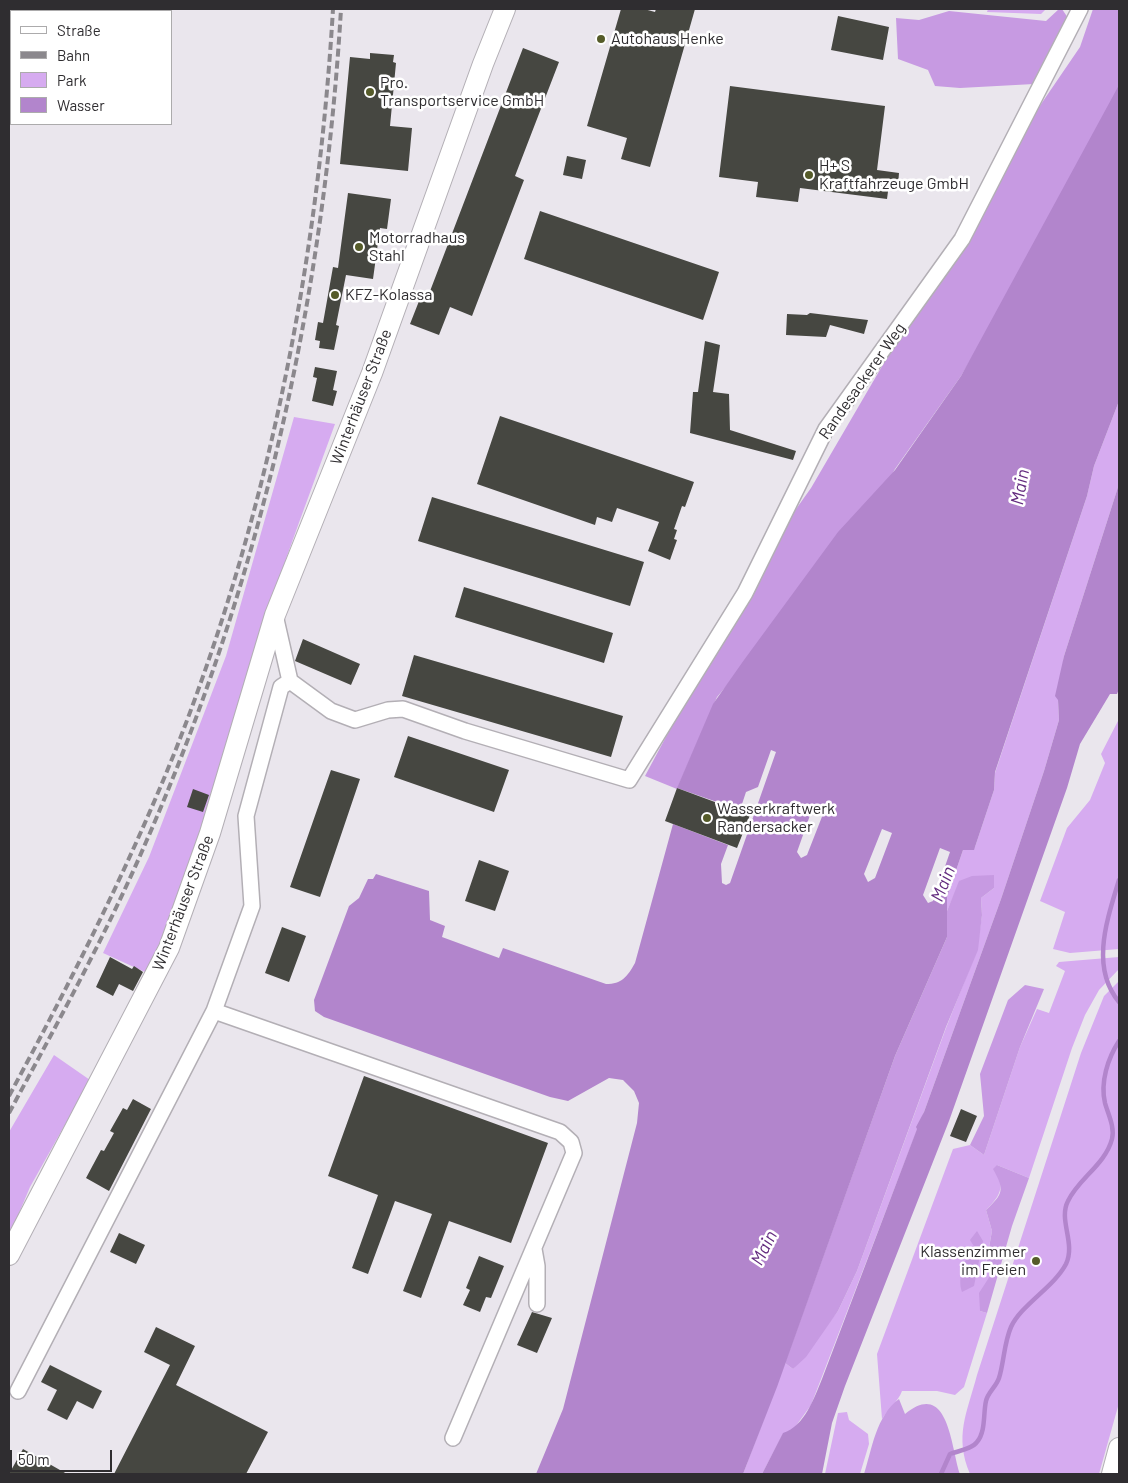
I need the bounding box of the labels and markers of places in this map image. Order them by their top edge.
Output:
place label: Autohaus Henke [611,29,724,49]
marker: Autohaus Henke [595,33,607,45]
place label: Pro. Transportservice GmbH [380,73,544,111]
marker: Pro. Transportservice GmbH [364,86,376,98]
place label: H+ S Kraftfahrzeuge GmbH [819,156,969,194]
marker: H+ S Kraftfahrzeuge GmbH [803,169,815,181]
place label: Motorradhaus Stahl [369,228,465,266]
marker: Motorradhaus Stahl [353,241,365,253]
place label: KFZ-Kolassa [345,285,432,305]
marker: KFZ-Kolassa [329,289,341,301]
place label: Wasserkraftwerk Randersacker [717,799,835,837]
marker: Wasserkraftwerk Randersacker [701,812,713,824]
place label: Klassenzimmer im Freien [920,1242,1026,1280]
marker: Klassenzimmer im Freien [1030,1255,1042,1267]

